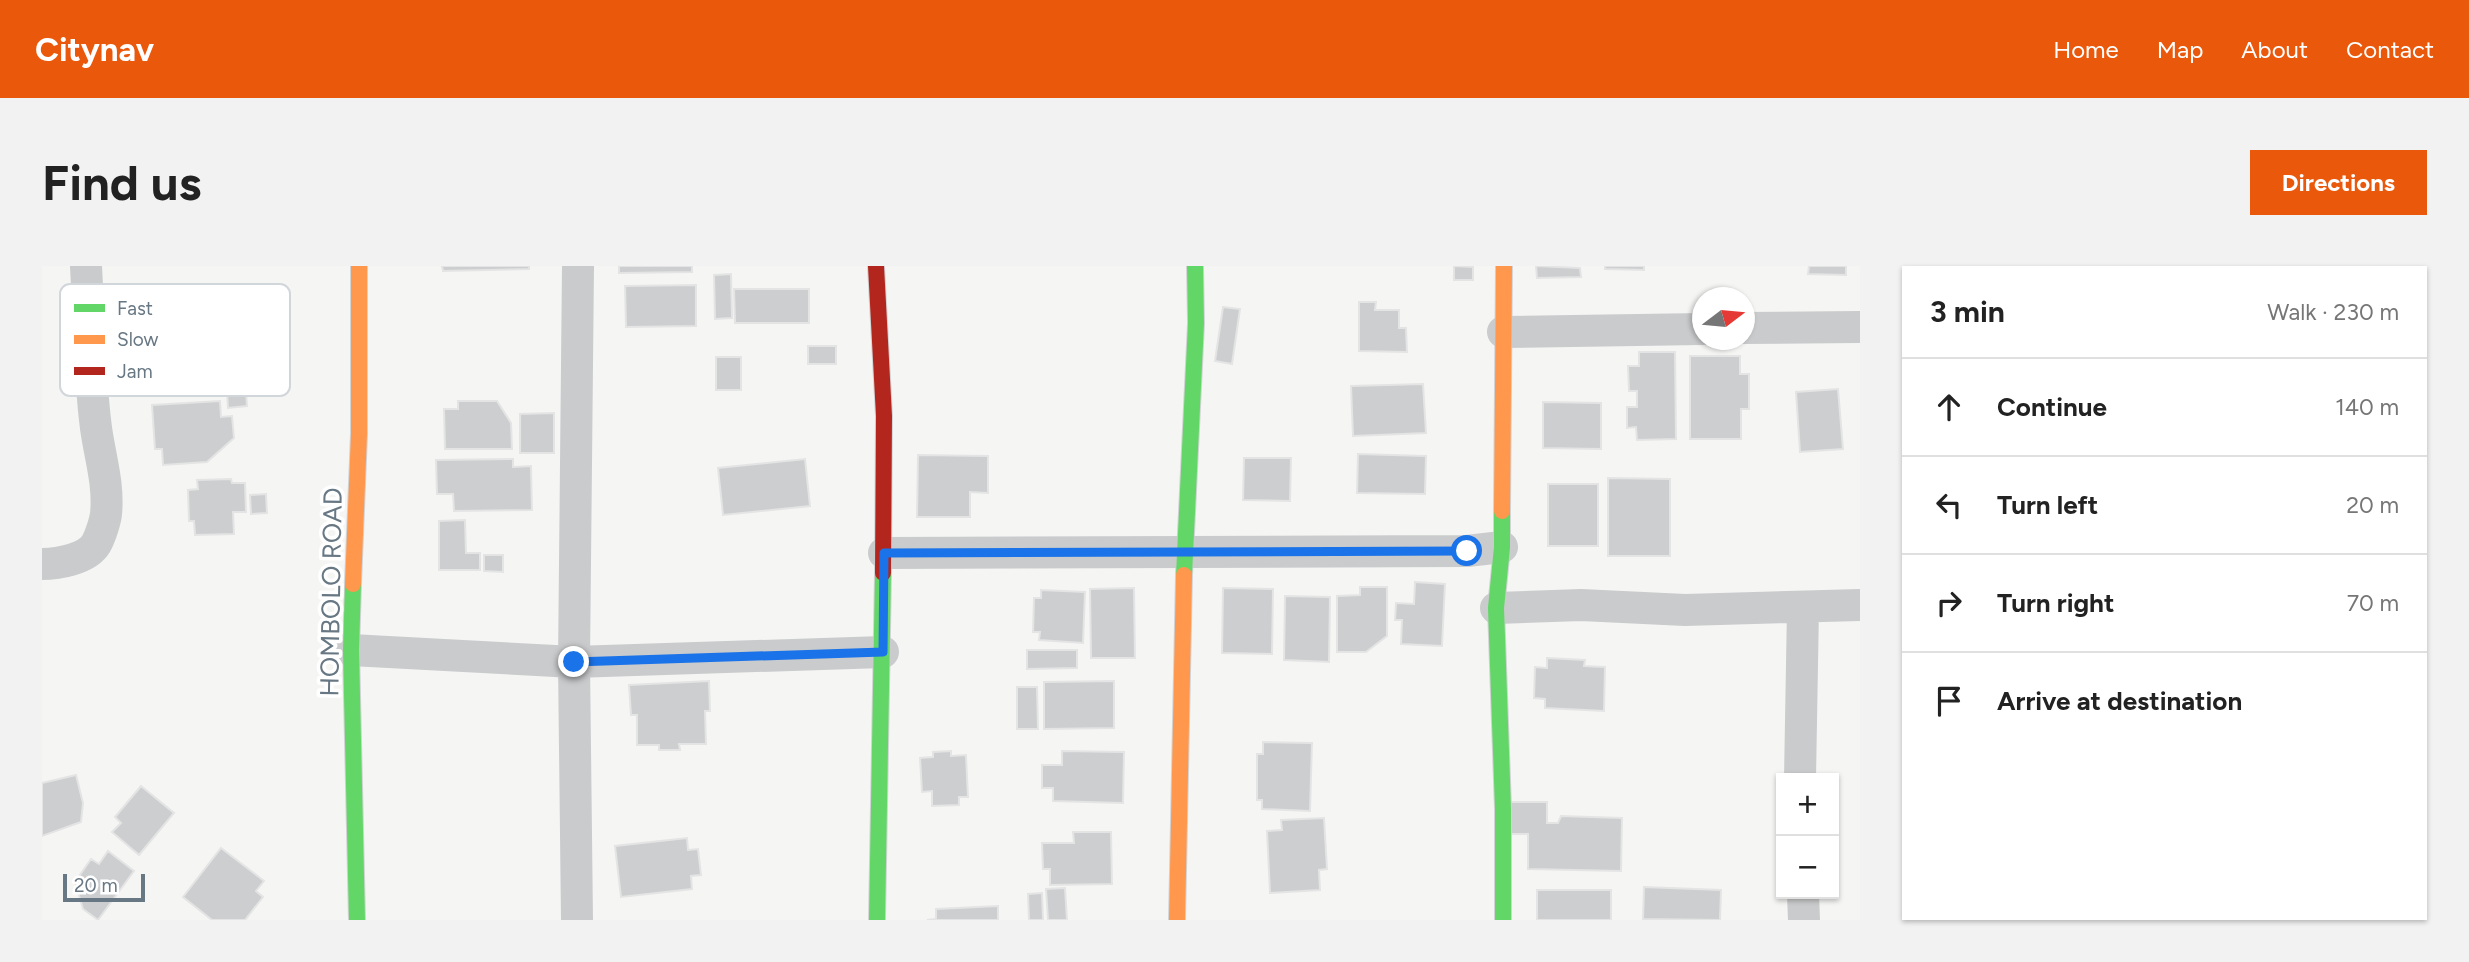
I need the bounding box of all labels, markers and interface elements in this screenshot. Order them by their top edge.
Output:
text: Citynav [35,30,154,69]
text: Home [2053,35,2119,64]
text: Map [2157,35,2203,64]
text: About [2241,35,2308,64]
text: Contact [2346,35,2434,64]
button: Directions [2250,150,2427,215]
text: Find us [42,153,201,212]
legend [60,284,290,396]
north arrow [1692,287,1755,350]
text: 3 min [1930,293,2005,330]
text: Fast [117,297,153,320]
text: Walk · 230 m [2267,298,2399,326]
text: Slow [117,328,159,351]
text: Jam [117,360,153,383]
icon: ahead [1930,388,1968,426]
text: Continue [1997,391,2107,423]
text: 140 m [2335,393,2399,421]
icon: left [1930,486,1968,524]
street label: HOMBOLO ROAD [313,487,349,697]
text: Turn left [1997,489,2098,521]
text: 20 m [2346,491,2399,519]
route start [1451,535,1482,566]
icon: right [1930,584,1968,622]
text: Turn right [1997,587,2114,619]
text: 70 m [2347,589,2399,617]
route end [558,646,589,677]
icon: arrive [1930,682,1968,720]
text: Arrive at destination [1997,685,2242,717]
map controls [1776,773,1839,899]
button: + [1776,773,1839,836]
button: − [1776,836,1839,899]
scale bar [63,871,145,903]
text: 20 m [74,874,118,897]

